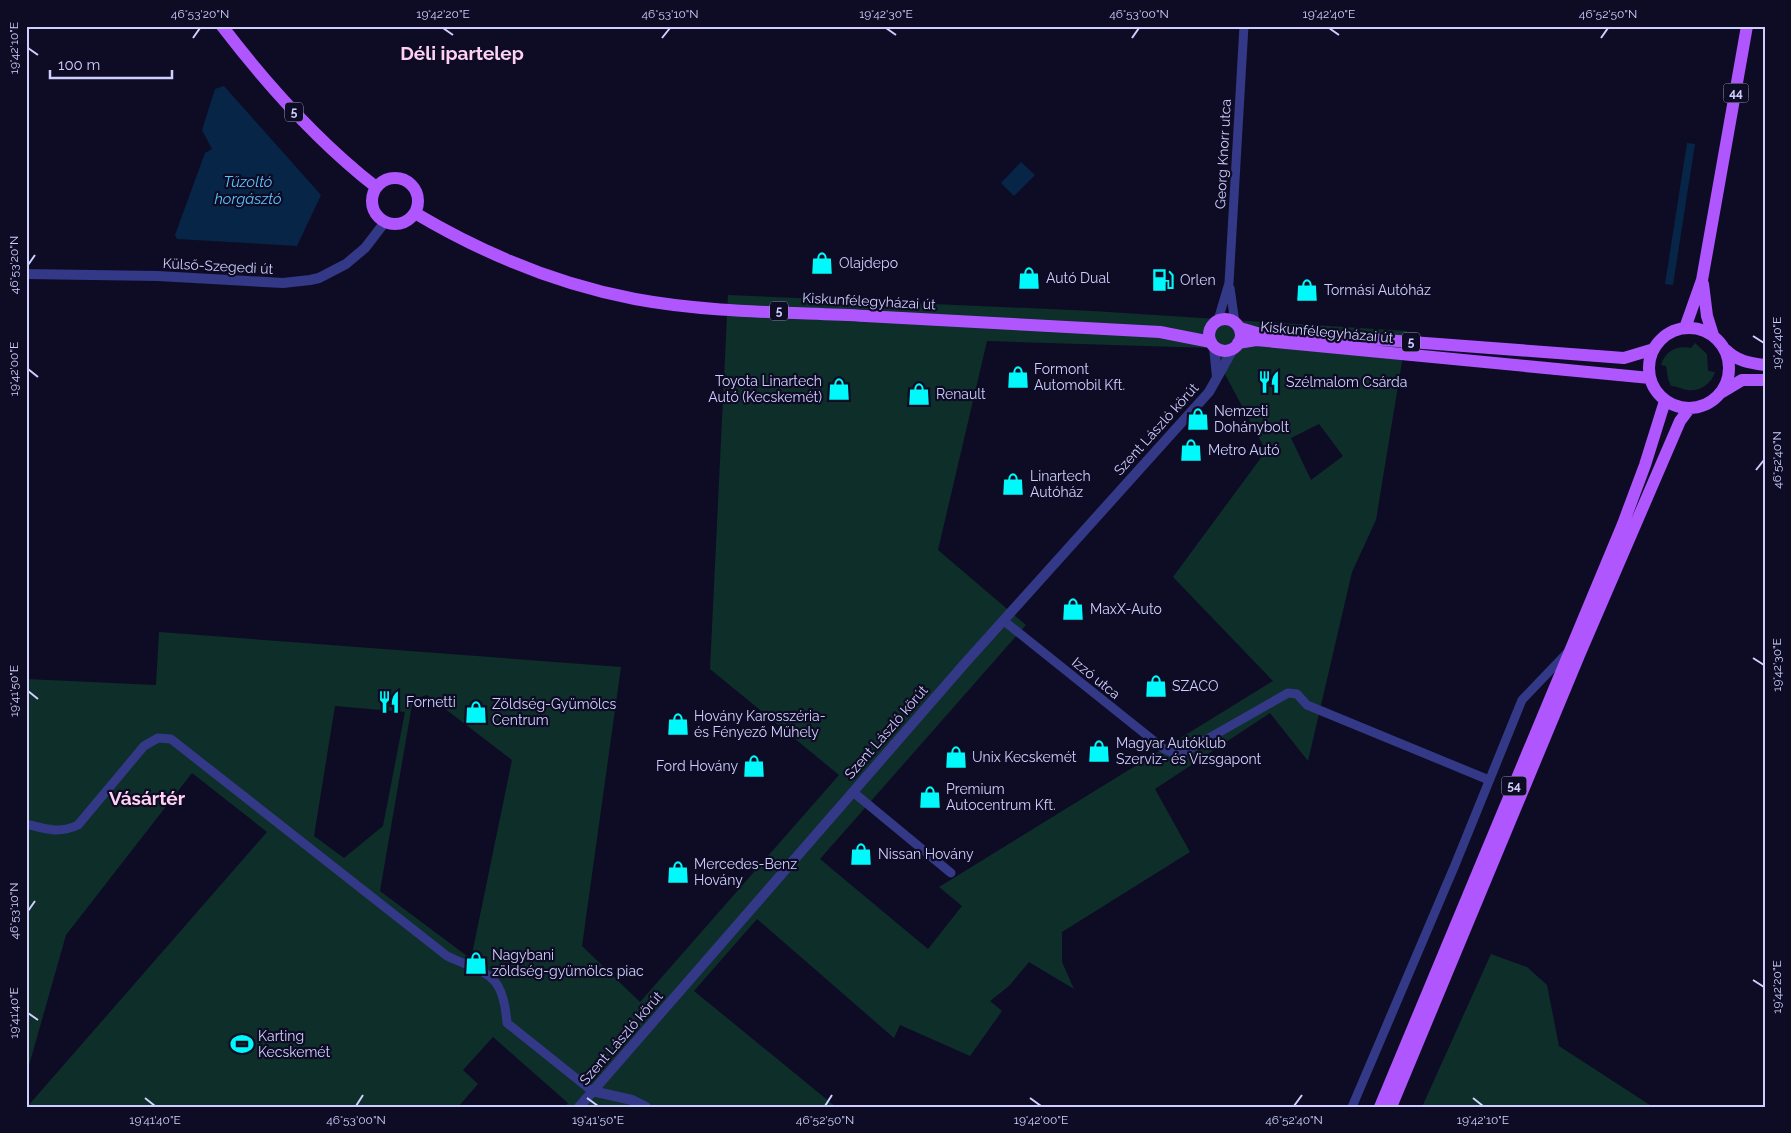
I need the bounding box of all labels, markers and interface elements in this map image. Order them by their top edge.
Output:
text: 46°53'20"N [171,7,229,21]
text: 19°42'20"E [416,7,470,21]
text: 46°53'10"N [641,7,699,21]
text: 19°42'30"E [859,7,913,21]
text: 46°53'00"N [1109,7,1169,21]
text: 19°42'40"E [1303,7,1355,21]
text: 46°52'50"N [1579,7,1637,21]
text: 19°42'10"E [7,22,21,74]
district label: Déli ipartelep [400,42,524,64]
scale bar [50,48,172,80]
text: 100 m [58,56,100,74]
road number: 44 [1724,84,1748,102]
street label: Georg Knorr utca [1212,99,1234,209]
road number: 5 [285,102,303,121]
water label: Tűzoltó horgásztó [214,173,282,208]
text: 46°53'20"N [7,236,21,294]
shop icon: Olajdepo [809,250,835,276]
street label: Külső-Szegedi út [162,255,274,277]
place label: Olajdepo [839,255,898,271]
shop icon: Autó Dual [1016,265,1042,291]
fuel station icon: Orlen [1150,267,1176,293]
place label: Autó Dual [1046,270,1110,286]
place label: Orlen [1180,272,1216,288]
shop icon: Tormási Autóház [1294,277,1320,303]
place label: Tormási Autóház [1324,282,1431,298]
street label: Kiskunfélegyházai út [802,290,936,312]
road number: 5 [770,302,788,321]
text: 19°42'40"E [1770,317,1784,369]
street label: Kiskunfélegyházai út [1260,318,1394,346]
road number: 5 [1402,332,1420,352]
text: 19°42'00"E [7,342,21,396]
place label: Formont Automobil Kft. [1034,361,1125,393]
shop icon: Formont Automobil Kft. [1005,364,1031,390]
restaurant icon: Szélmalom Csárda [1256,369,1282,395]
place label: Toyota Linartech Autó (Kecskemét) [708,373,822,405]
place label: Szélmalom Csárda [1286,374,1407,390]
shop icon: Toyota Linartech Autó (Kecskemét) [826,376,852,402]
street label: Szent László körút [1110,379,1202,478]
shop icon: Renault [906,381,932,407]
place label: Renault [936,386,986,402]
place label: Nemzeti Dohánybolt [1214,403,1290,435]
shop icon: Nemzeti Dohánybolt [1185,406,1211,432]
text: 46°52'40"N [1770,431,1784,489]
shop icon: Metro Autó [1178,437,1204,463]
place label: Metro Autó [1208,442,1280,458]
place label: Linartech Autóház [1030,468,1091,500]
shop icon: Linartech Autóház [1000,471,1026,497]
shop icon: MaxX-Auto [1060,596,1086,622]
place label: MaxX-Auto [1090,601,1162,617]
text: 19°42'30"E [1770,638,1784,692]
street label: Izzó utca [1069,654,1123,702]
text: 19°41'50"E [7,665,21,717]
shop icon: SZACO [1143,673,1169,699]
place label: SZACO [1172,678,1218,694]
street label: Szent László körút [841,682,931,782]
restaurant icon: Fornetti [376,689,402,715]
place label: Fornetti [406,694,456,710]
place label: Zöldség-Gyümölcs Centrum [492,696,616,728]
shop icon: Zöldség-Gyümölcs Centrum [463,699,489,725]
place label: Hovány Karosszéria- és Fényező Műhely [694,708,826,740]
shop icon: Hovány Karosszéria- és Fényező Műhely [665,711,691,737]
place label: Magyar Autóklub Szerviz- és Vizsgapont [1116,735,1262,767]
shop icon: Magyar Autóklub Szerviz- és Vizsgapont [1086,738,1112,764]
shop icon: Unix Kecskemét [943,744,969,770]
place label: Unix Kecskemét [972,749,1077,765]
shop icon: Ford Hovány [741,753,767,779]
place label: Ford Hovány [656,758,738,774]
road number: 54 [1502,776,1526,796]
place label: Premium Autocentrum Kft. [946,781,1056,813]
shop icon: Premium Autocentrum Kft. [917,784,943,810]
district label: Vásártér [109,787,186,809]
shop icon: Nissan Hovány [848,841,874,867]
place label: Nissan Hovány [878,846,974,862]
place label: Mercedes-Benz Hovány [694,856,797,888]
shop icon: Mercedes-Benz Hovány [665,859,691,885]
text: 46°53'10"N [7,882,21,940]
place label: Nagybani zöldség-gyümölcs piac [492,947,644,979]
shop icon: Nagybani zöldség-gyümölcs piac [463,950,489,976]
text: 19°42'20"E [1770,960,1784,1014]
text: 19°41'40"E [7,987,21,1039]
street label: Szent László körút [576,988,666,1088]
place label: Karting Kecskemét [258,1028,331,1060]
sports icon: Karting Kecskemét [229,1031,255,1057]
text: 19°41'40"E [129,1113,181,1127]
text: 46°53'00"N [326,1113,386,1127]
text: 19°41'50"E [572,1113,624,1127]
text: 46°52'50"N [796,1113,854,1127]
text: 19°42'00"E [1014,1113,1068,1127]
text: 46°52'40"N [1265,1113,1323,1127]
text: 19°42'10"E [1457,1113,1509,1127]

